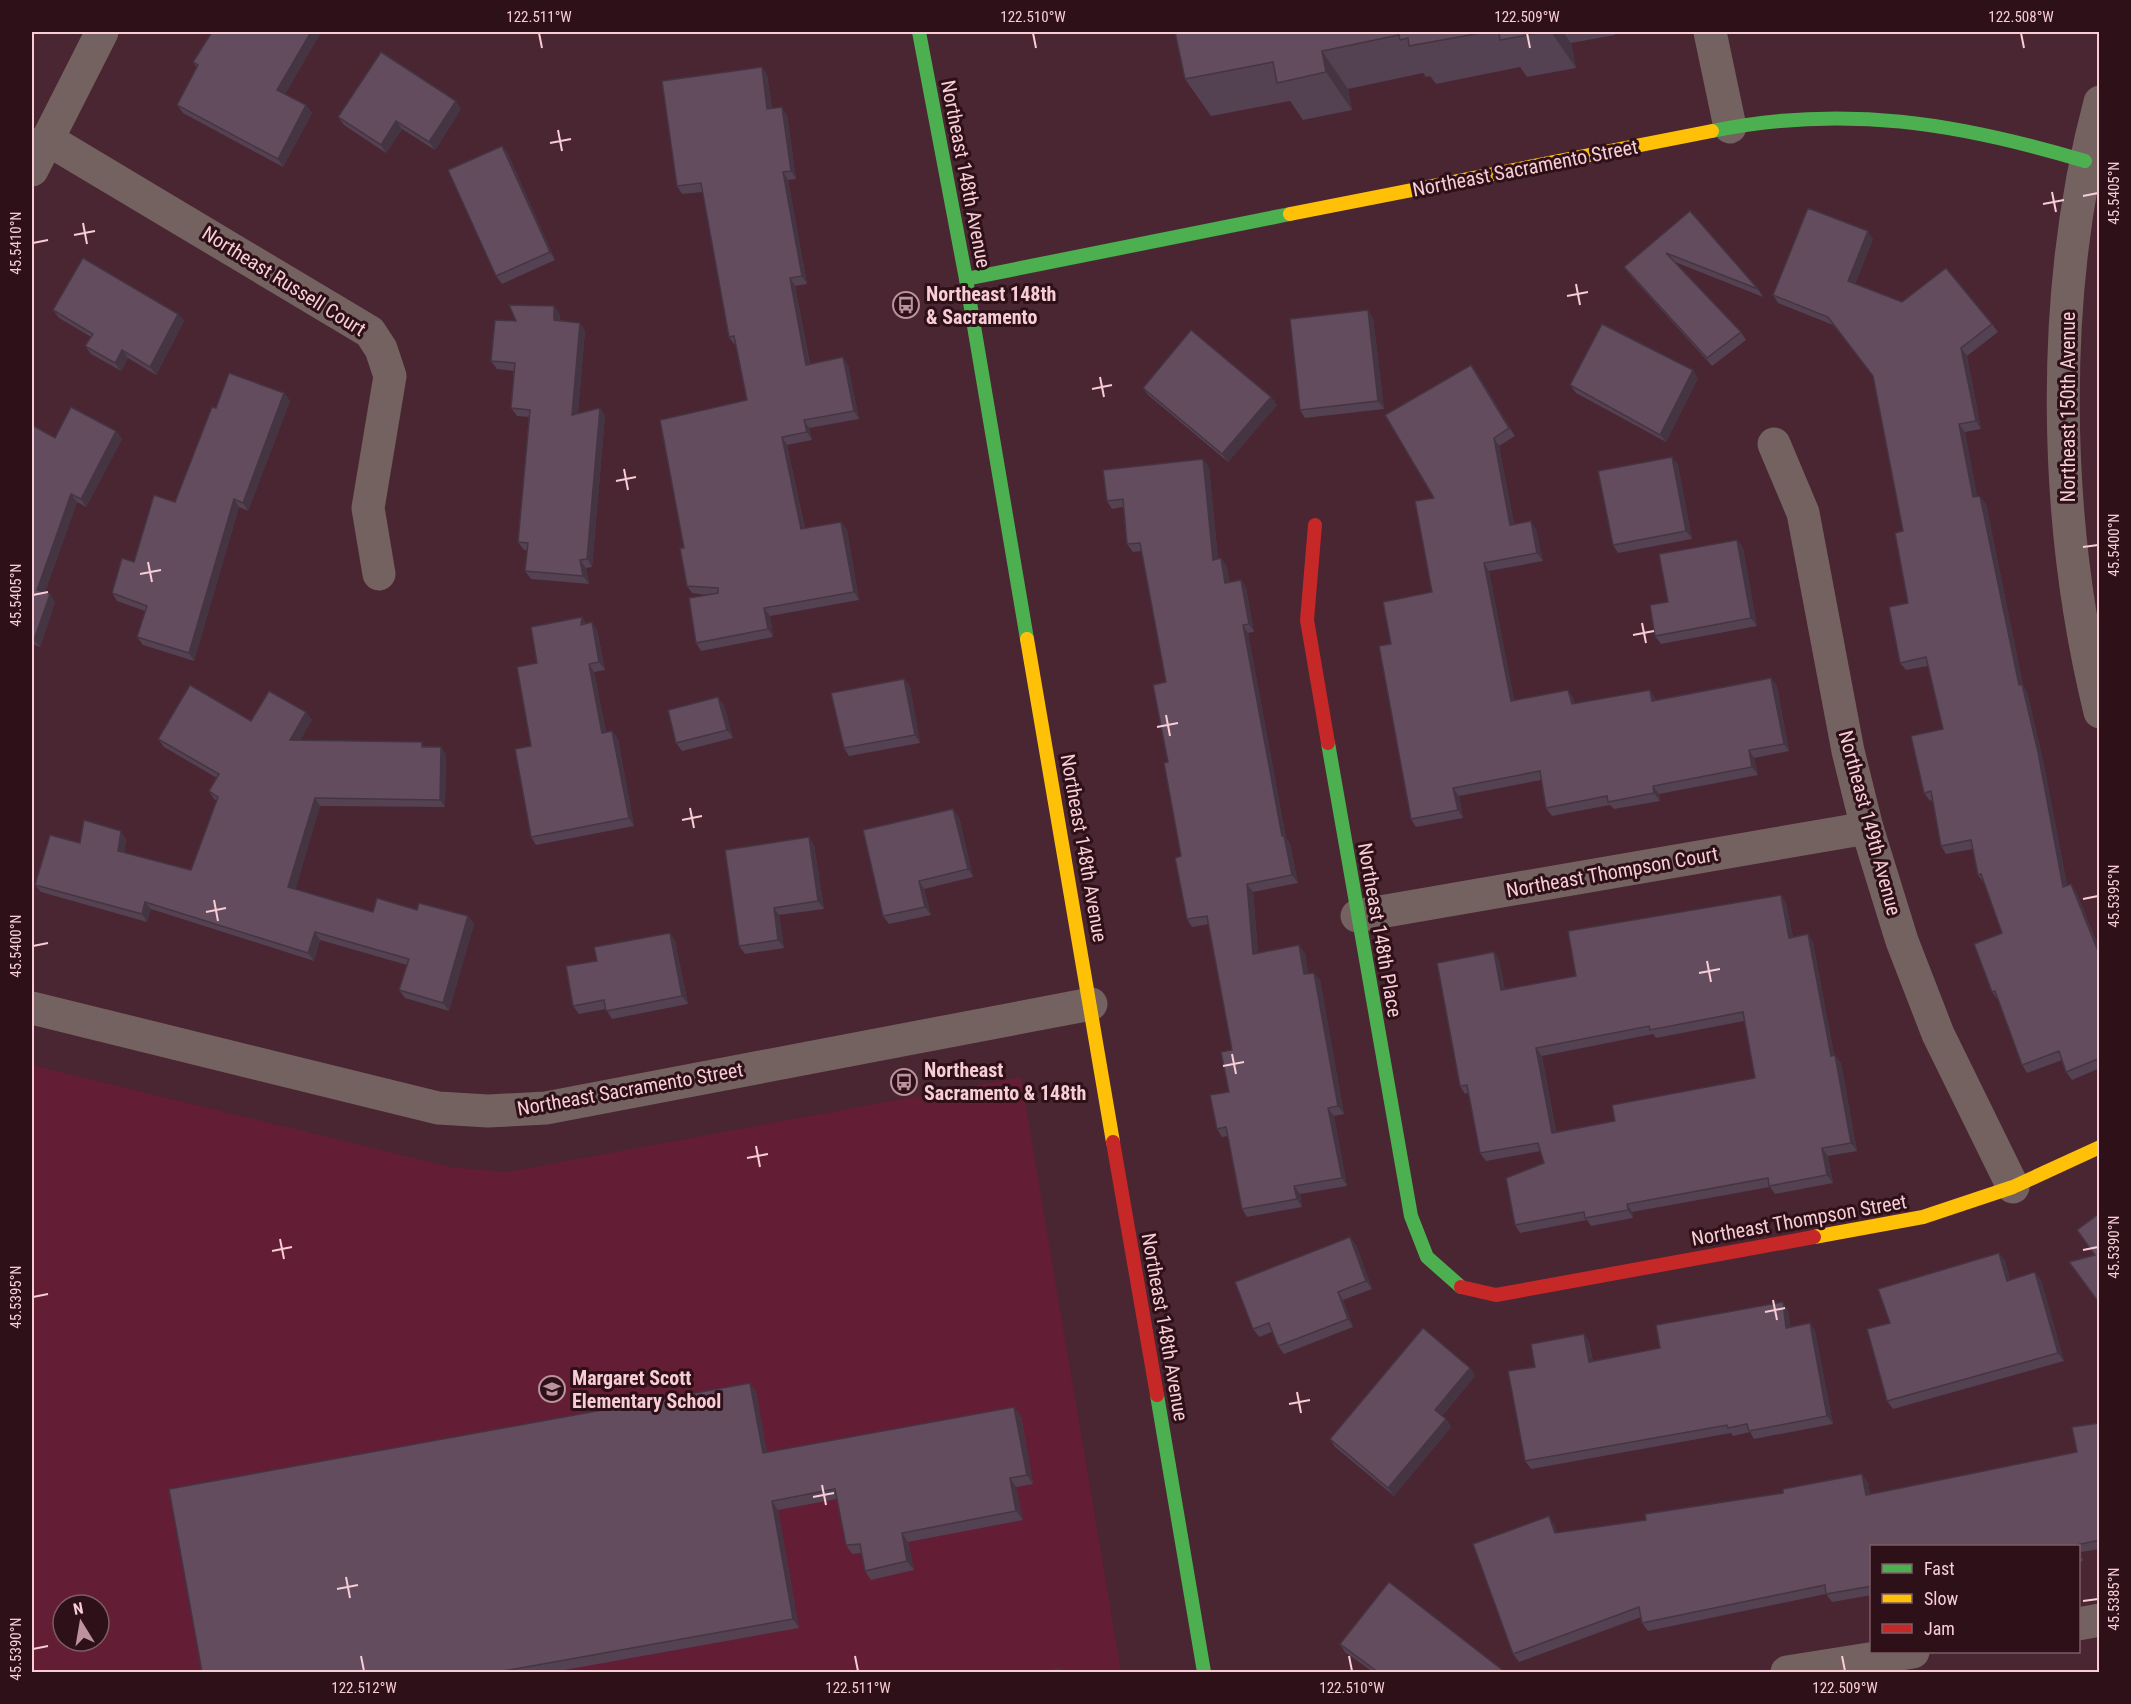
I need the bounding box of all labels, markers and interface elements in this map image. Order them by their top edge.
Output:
text: 122.511°W [506,8,572,26]
text: 122.510°W [1000,8,1066,26]
text: 122.509°W [1494,8,1560,26]
text: 122.508°W [1988,8,2054,26]
street label: Northeast 148th Avenue [936,78,996,270]
street label: Northeast Sacramento Street [1410,134,1640,202]
text: 45.5405°N [2105,161,2123,225]
text: 45.5410°N [7,211,25,275]
street label: Northeast Russell Court [198,221,370,341]
place label: Northeast 148th & Sacramento [926,282,1056,329]
bus stop icon: Northeast 148th & Sacramento [891,290,921,320]
street label: Northeast 150th Avenue [2056,312,2080,502]
text: 45.5400°N [2105,513,2123,577]
text: 45.5405°N [7,563,25,627]
street label: Northeast 149th Avenue [1834,728,1906,918]
street label: Northeast 148th Avenue [1056,752,1112,944]
street label: Northeast 148th Place [1353,841,1407,1019]
street label: Northeast Thompson Court [1504,842,1720,902]
text: 45.5395°N [2105,864,2123,928]
text: 45.5400°N [7,914,25,978]
street label: Northeast Sacramento Street [515,1057,745,1121]
place label: Northeast Sacramento & 148th [924,1058,1086,1105]
bus stop icon: Northeast Sacramento & 148th [889,1067,919,1097]
street label: Northeast Thompson Street [1690,1189,1909,1251]
text: 45.5390°N [2105,1215,2123,1279]
street label: Northeast 148th Avenue [1137,1231,1193,1423]
text: 45.5395°N [7,1265,25,1329]
place label: Margaret Scott Elementary School [572,1366,721,1413]
school or university icon: Margaret Scott Elementary School [537,1374,567,1404]
legend [1870,1545,2080,1653]
text: Fast [1924,1558,1955,1579]
text: 45.5385°N [2105,1567,2123,1631]
text: Slow [1924,1588,1959,1609]
north arrow [51,1593,111,1653]
text: N [72,1599,85,1619]
text: 45.5390°N [7,1617,25,1681]
text: Jam [1924,1618,1955,1639]
text: 122.512°W [331,1679,397,1697]
text: 122.511°W [825,1679,891,1697]
text: 122.510°W [1319,1679,1385,1697]
text: 122.509°W [1812,1679,1878,1697]

